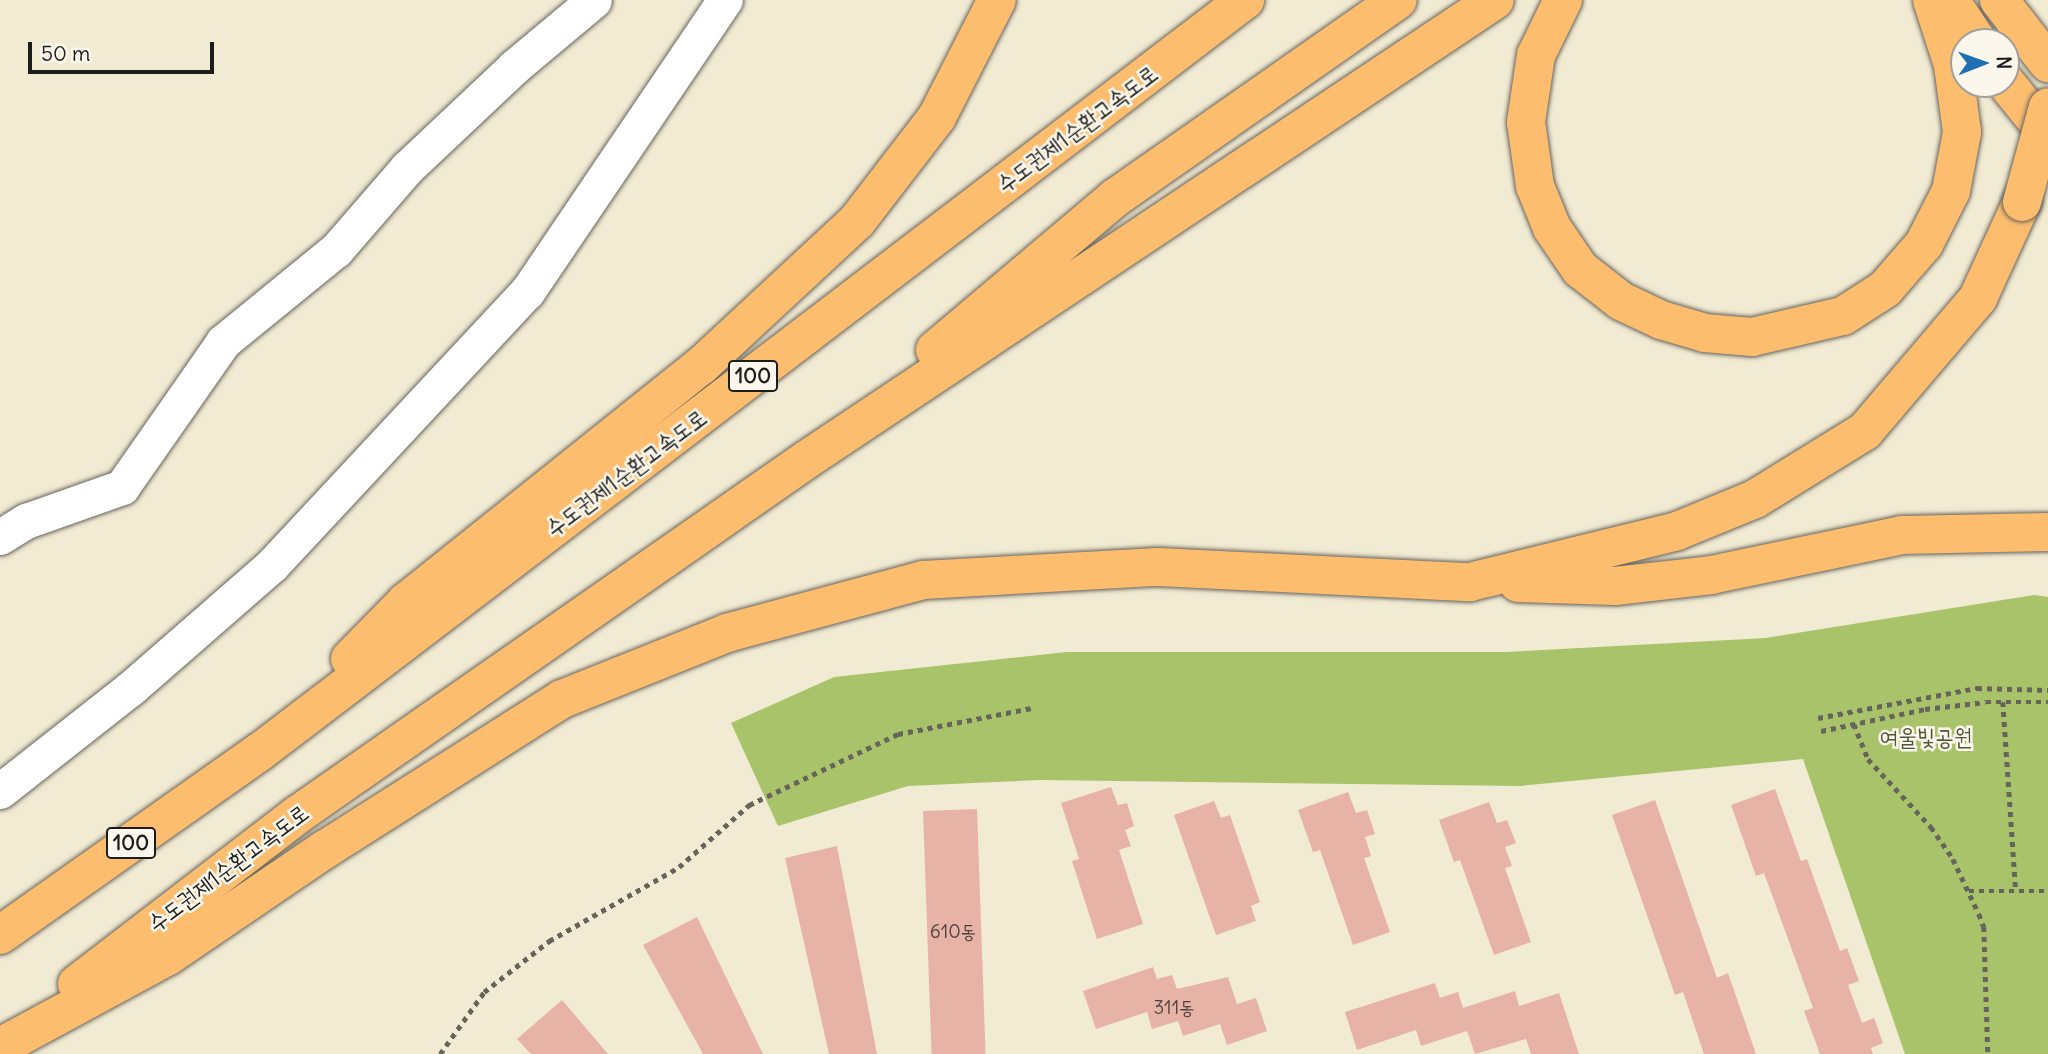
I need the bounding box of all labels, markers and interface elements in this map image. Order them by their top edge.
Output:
scale bar [32,28,217,72]
north arrow [1950,28,2020,98]
text: 50 m [41,40,90,67]
text: N [1992,56,2016,69]
street label: 수도권제1순환고속도로 [991,60,1163,198]
road number: 100 [727,358,779,394]
street label: 수도권제1순환고속도로 [540,404,712,542]
park label: 여울빛공원 [1880,723,1972,751]
street label: 수도권제1순환고속도로 [142,799,314,937]
road number: 100 [105,826,157,860]
house number: 610동 [930,921,976,943]
house number: 311동 [1154,997,1194,1019]

